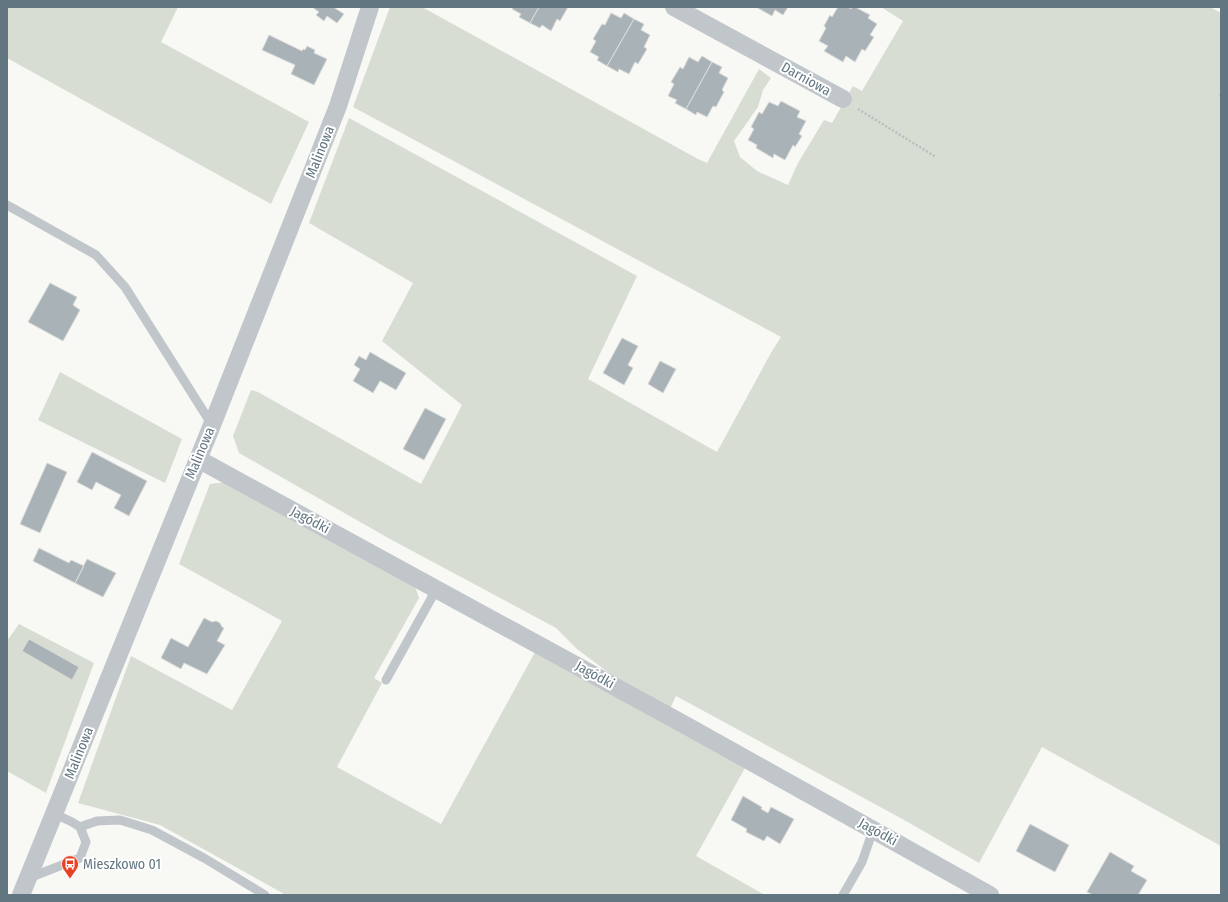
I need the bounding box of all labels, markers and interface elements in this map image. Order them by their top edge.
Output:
street label: Darniowa [778,59,834,100]
street label: Malinowa [302,123,338,180]
street label: Malinowa [182,424,219,481]
street label: Jagódki [288,503,332,537]
street label: Jagódki [573,657,617,693]
street label: Malinowa [61,724,97,781]
street label: Jagódki [856,814,900,850]
bus stop icon: Mieszkowo 01 [60,854,80,879]
place label: Mieszkowo 01 [83,856,161,873]

